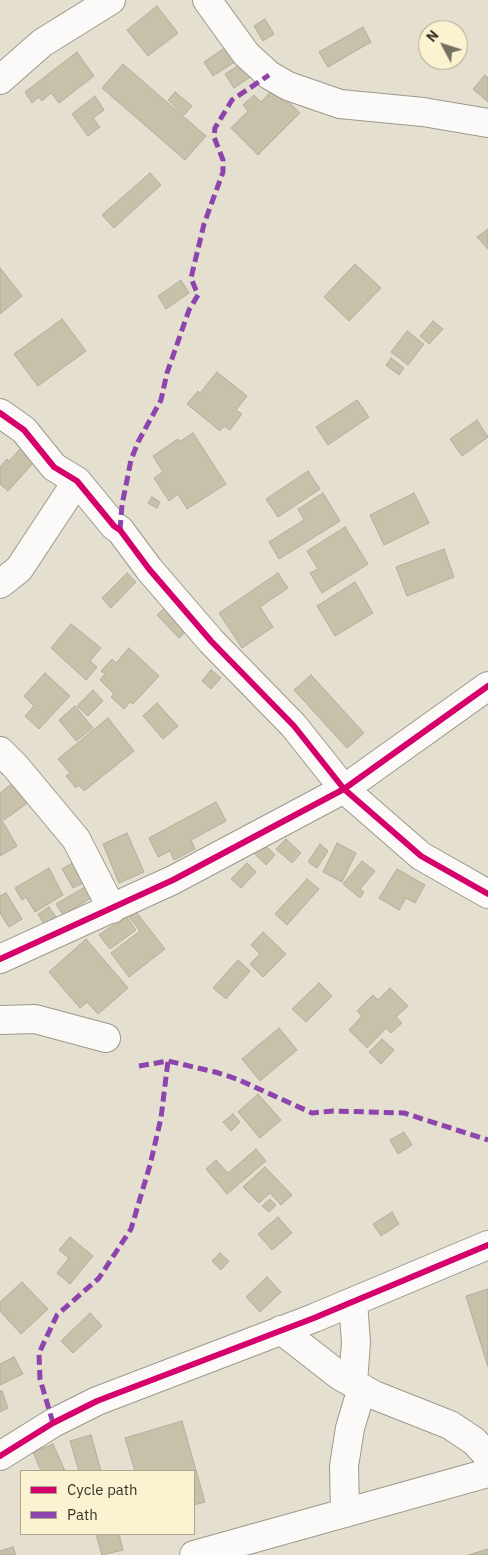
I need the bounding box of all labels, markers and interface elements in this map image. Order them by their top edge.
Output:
north arrow [418,20,468,70]
text: N [422,26,442,46]
legend [20,1470,195,1535]
text: Cycle path [67,1480,138,1499]
text: Path [67,1505,98,1524]

